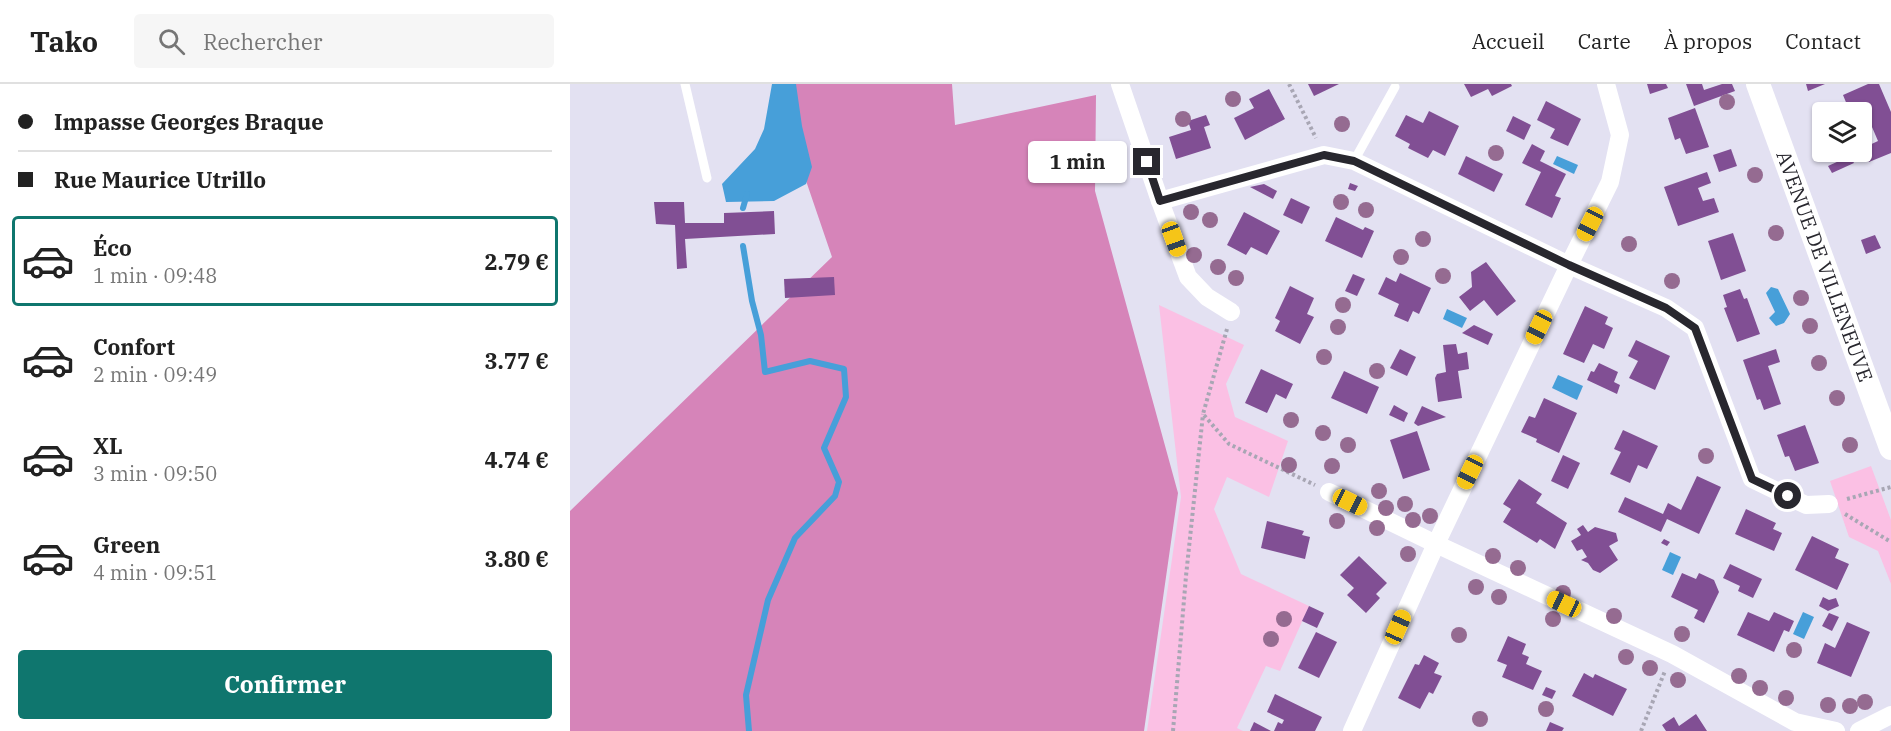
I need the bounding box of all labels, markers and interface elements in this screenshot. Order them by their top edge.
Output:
search box [134,14,554,68]
text: Tako [30,23,98,60]
icon: search [155,25,188,58]
text: Rechercher [203,27,322,56]
text: Accueil [1472,27,1545,55]
text: Carte [1578,27,1631,55]
text: À propos [1664,27,1752,55]
text: Contact [1785,27,1861,55]
map controls [1812,102,1872,162]
button: layers [1812,102,1872,162]
text: Impasse Georges Braque [54,107,324,136]
callout: 1 min [1027,141,1126,183]
street label: AVENUE DE VILLENEUVE [1770,147,1880,385]
text: 1 min [1050,148,1106,175]
route end [1133,148,1160,175]
text: Rue Maurice Utrillo [54,165,266,194]
car [1574,204,1606,244]
car [1159,219,1189,259]
text: Éco [93,233,132,262]
icon: car [21,234,75,288]
text: 2.79 € [484,247,549,276]
text: 1 min · 09:48 [93,262,217,289]
car [1523,307,1555,347]
text: Confort [93,332,175,361]
icon: car [21,333,75,387]
text: 3.77 € [484,346,549,375]
text: 2 min · 09:49 [93,361,217,388]
text: XL [93,431,123,460]
icon: car [21,432,75,486]
text: 4.74 € [484,445,549,474]
car [1454,452,1486,492]
text: 3 min · 09:50 [93,460,217,487]
route start [1774,482,1801,509]
car [1330,486,1370,518]
text: Green [93,530,160,559]
icon: car [21,531,75,585]
text: 3.80 € [484,544,549,573]
text: 4 min · 09:51 [93,559,217,586]
car [1544,588,1584,620]
car [1382,607,1414,647]
button: Confirmer [18,650,552,719]

